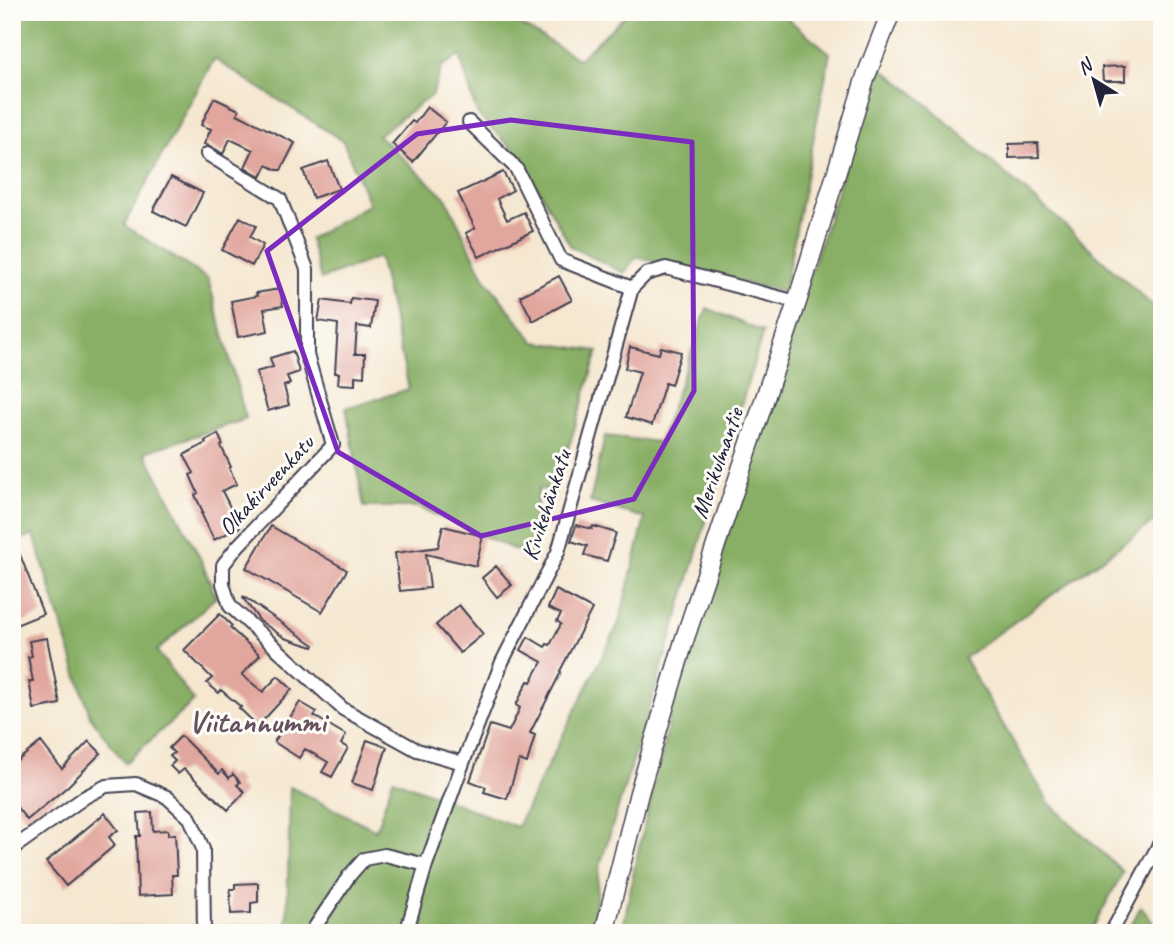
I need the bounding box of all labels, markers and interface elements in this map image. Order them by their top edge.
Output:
north arrow [1058,46,1128,116]
text: N [1072,52,1099,80]
street label: Merikulmantie [684,402,751,522]
street label: Olkakirveenkatu [212,427,322,542]
street label: Kivikehänkatu [514,444,579,564]
district label: Viitannummi [188,701,329,742]

